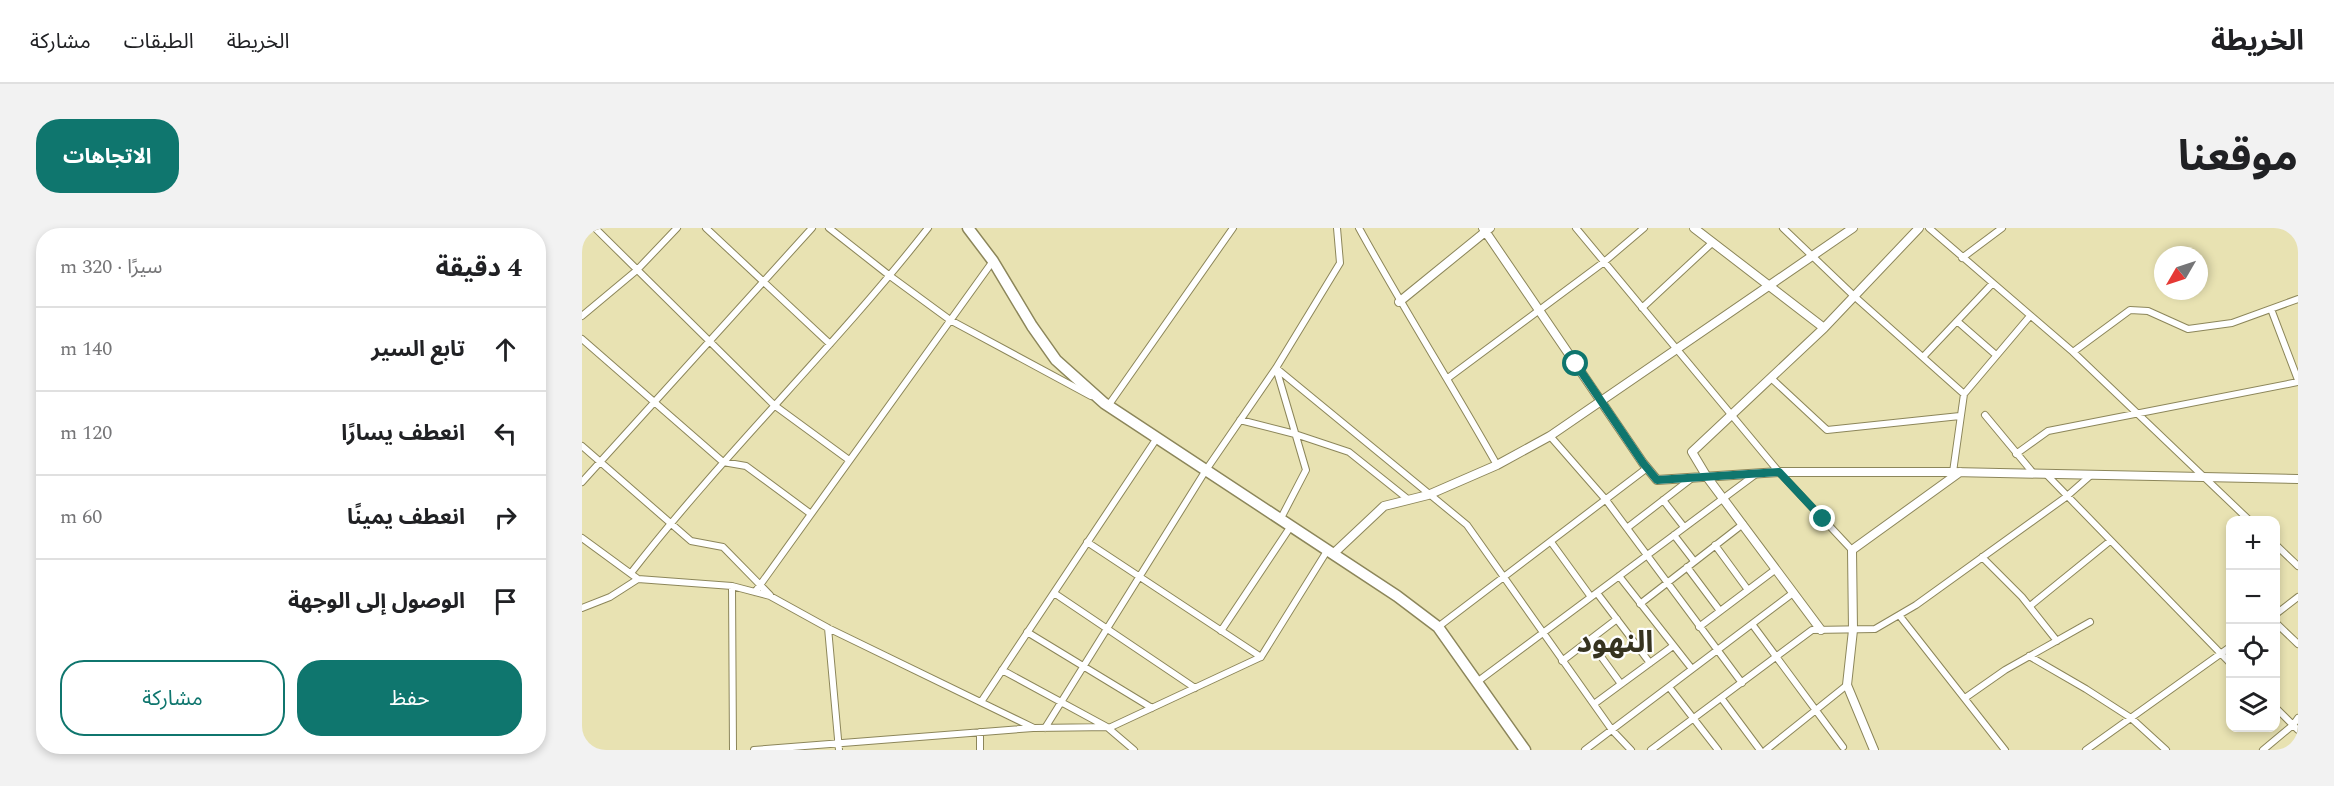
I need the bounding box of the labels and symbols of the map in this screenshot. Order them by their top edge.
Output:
north arrow [2154,246,2208,300]
route start [1562,350,1588,376]
route end [1809,505,1835,531]
district label: النهود [1577,620,1653,666]

